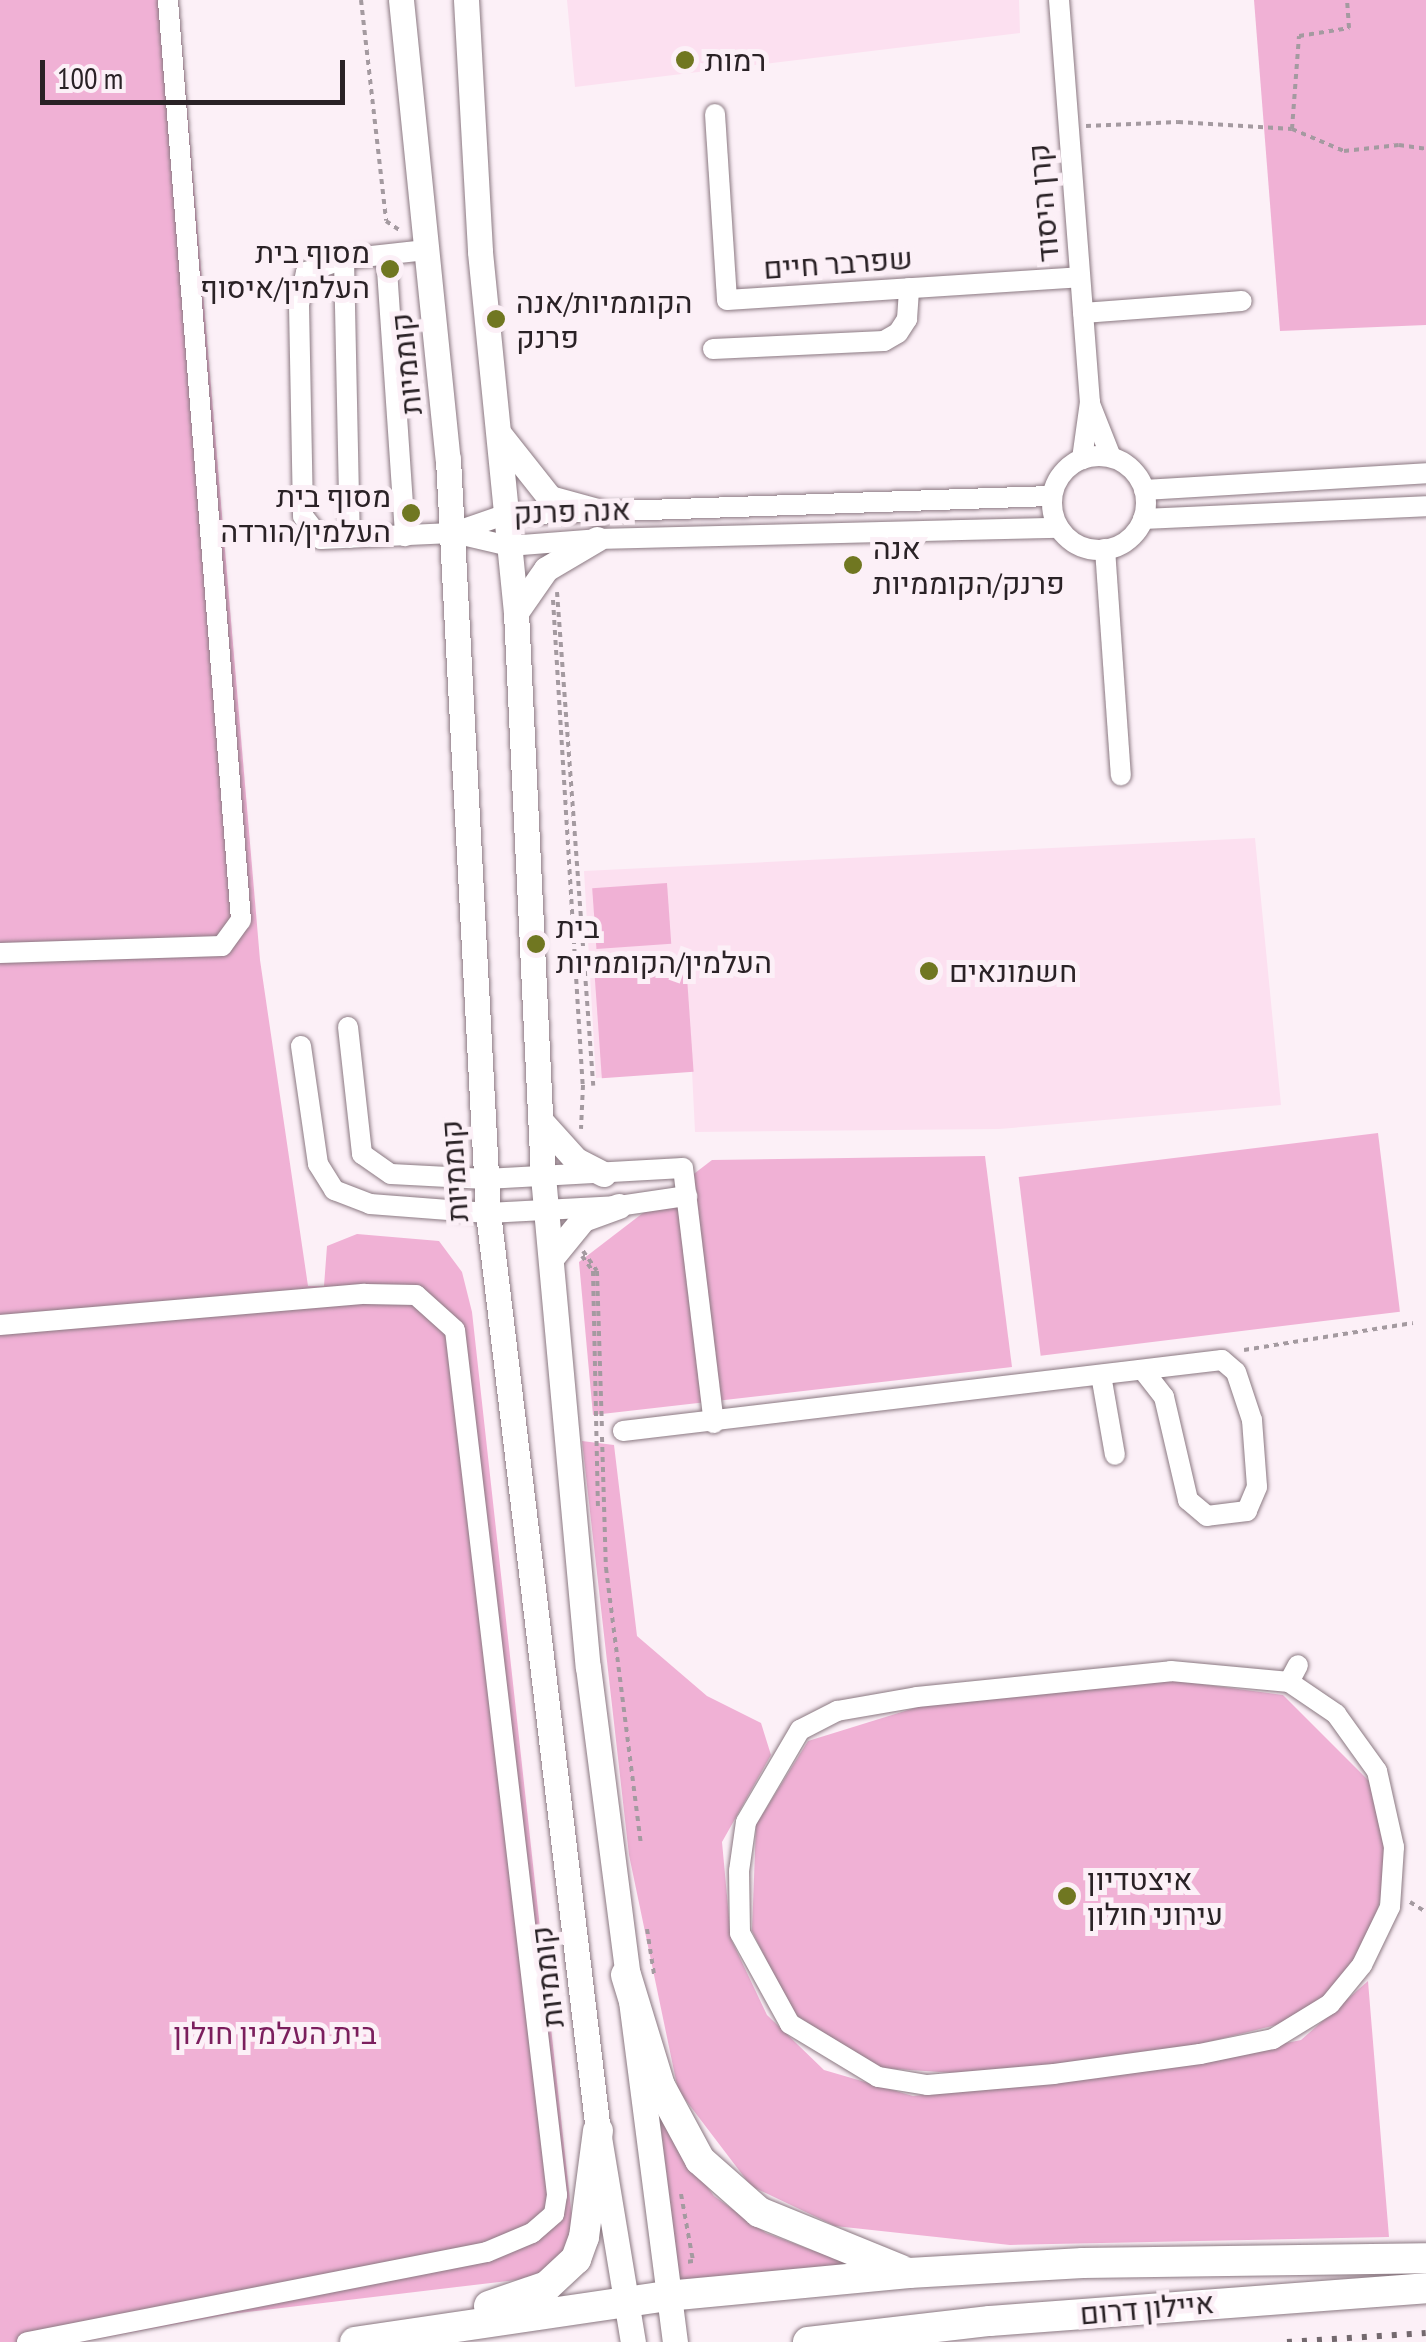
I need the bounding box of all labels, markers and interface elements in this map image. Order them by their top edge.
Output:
scale bar [45,40,350,102]
place label: רמות [705,42,766,78]
marker: רמות [674,49,696,71]
text: 100 m [57,58,123,97]
street label: קרן היסוד [1020,142,1066,264]
place label: מסוף בית העלמין/איסוף [200,234,370,304]
street label: שפרבר חיים [762,240,914,286]
marker: מסוף בית העלמין/איסוף [379,258,401,280]
place label: הקוממיות/אנה פרנק [516,284,692,354]
marker: הקוממיות/אנה פרנק [485,308,507,330]
street label: קוממיות [383,311,429,417]
place label: מסוף בית העלמין/הורדה [221,478,391,548]
street label: אנה פרנק [513,491,631,531]
marker: מסוף בית העלמין/הורדה [400,502,422,524]
place label: אנה פרנק/הקוממיות [873,530,1065,600]
marker: אנה פרנק/הקוממיות [842,554,864,576]
place label: בית העלמין/הקוממיות [556,909,772,980]
marker: בית העלמין/הקוממיות [525,933,547,955]
place label: חשמונאים [949,953,1077,989]
marker: חשמונאים [918,960,940,982]
street label: קוממיות [432,1119,476,1223]
place label: איצטדיון עירוני חולון [1087,1861,1223,1932]
marker: איצטדיון עירוני חולון [1056,1885,1078,1907]
street label: קוממיות [523,1924,571,2030]
park label: בית העלמין חולון [173,2015,377,2051]
street label: איילון דרום [1078,2284,1216,2332]

